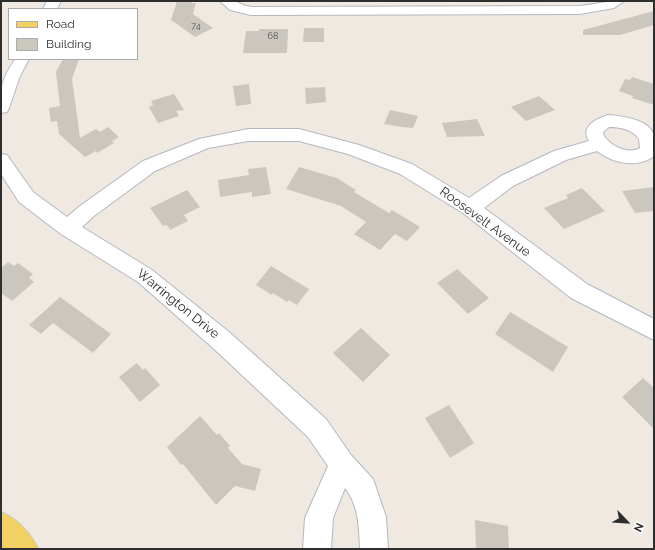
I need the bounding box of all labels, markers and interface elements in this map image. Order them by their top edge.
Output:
legend [8,8,138,60]
text: Road [46,17,75,31]
house number: 74 [191,21,201,31]
house number: 68 [268,31,278,41]
text: Building [46,37,92,51]
street label: Roosevelt Avenue [436,184,534,260]
street label: Warrington Drive [134,266,222,342]
north arrow [607,502,647,542]
text: N [631,521,646,534]

